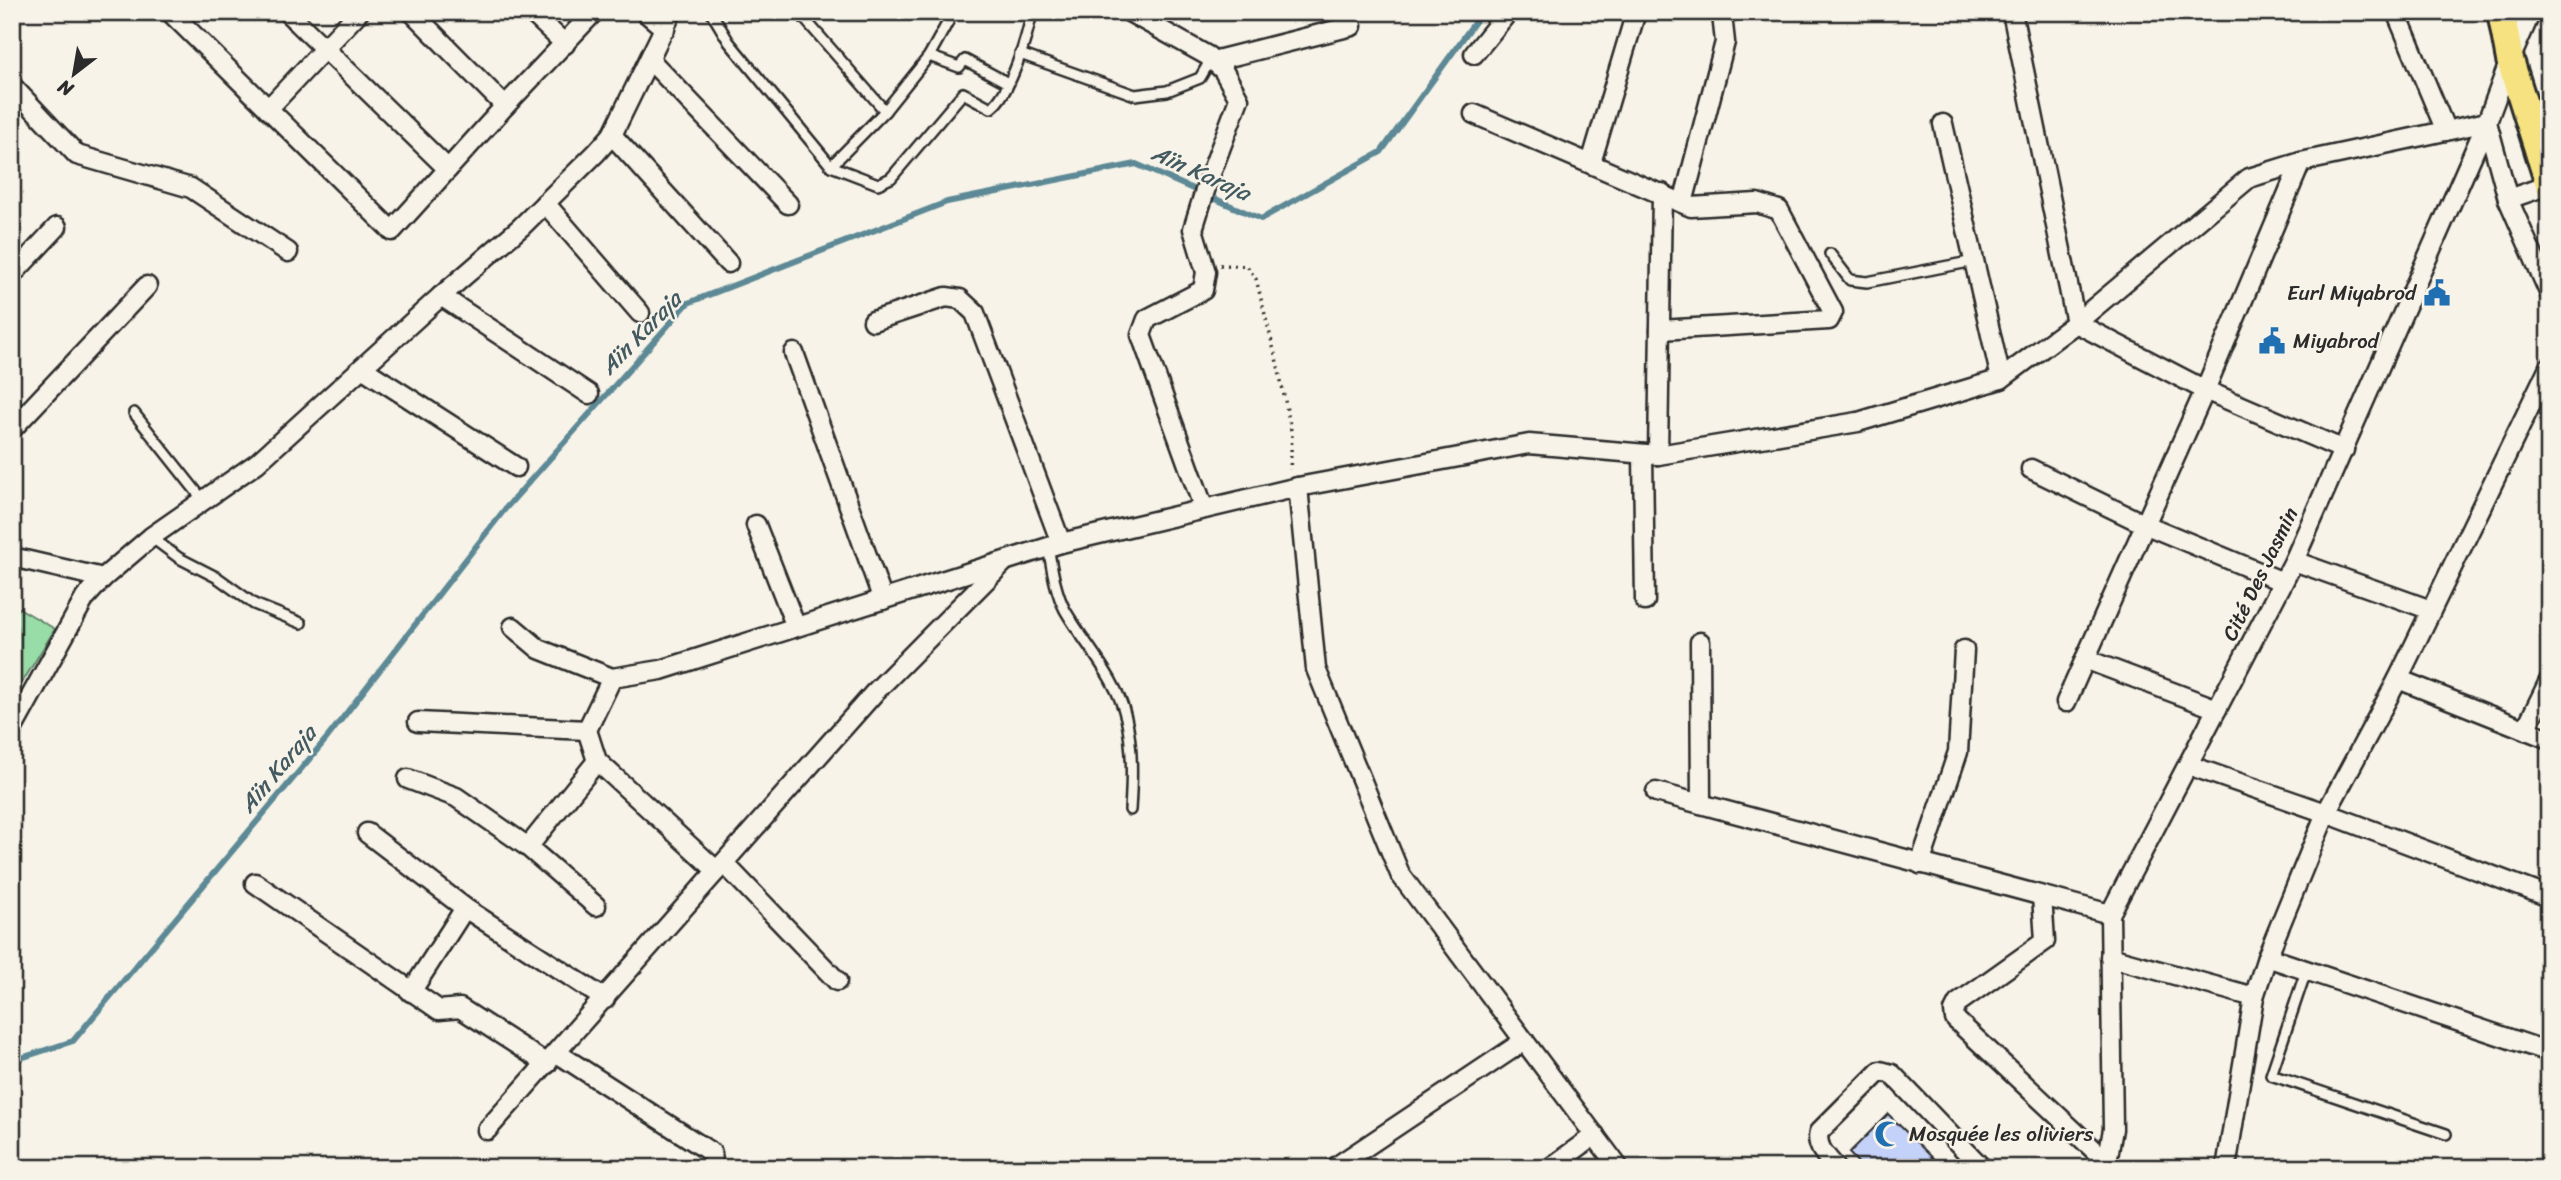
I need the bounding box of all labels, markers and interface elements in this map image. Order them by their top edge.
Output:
north arrow [38,38,108,108]
text: N [51,70,81,106]
water label: Aïn Karaja [1144,133,1259,214]
place label: Eurl Miyabrod [2287,274,2418,312]
public building icon: Eurl Miyabrod [2422,278,2452,308]
water label: Aïn Karaja [589,279,694,386]
place label: Miyabrod [2293,322,2381,360]
public building icon: Miyabrod [2257,326,2287,356]
street label: Cité Des Jasmin [2211,500,2309,648]
water label: Aïn Karaja [228,714,329,823]
place label: Mosquée les oliviers [1909,1115,2094,1153]
mosque icon: Mosquée les oliviers [1873,1119,1903,1149]

